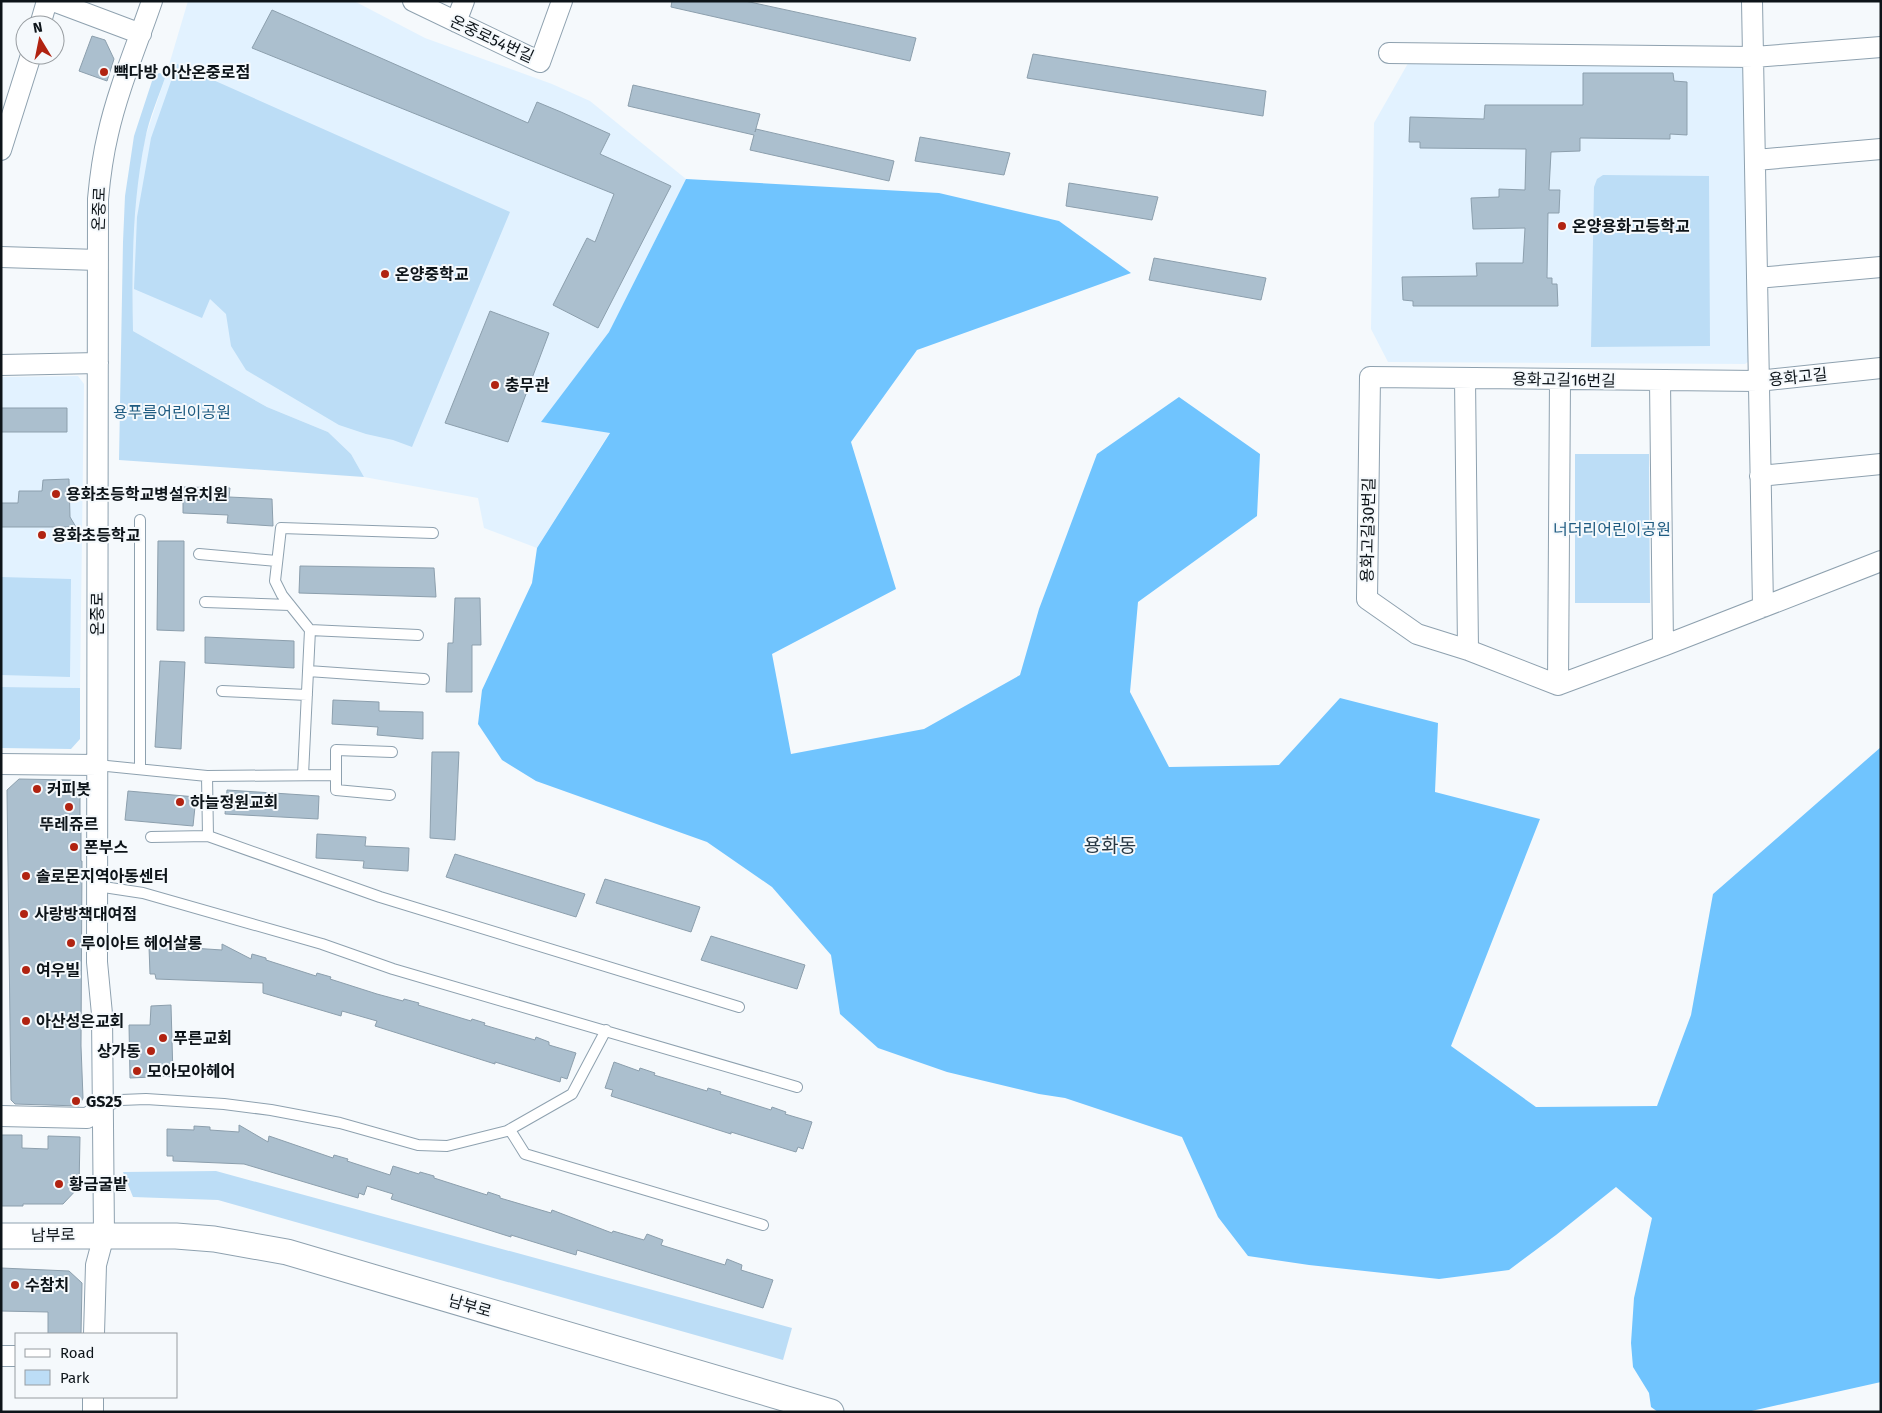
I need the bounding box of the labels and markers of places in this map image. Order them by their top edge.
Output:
place label: 빽다방 아산온중로점 [114,63,250,82]
marker: 빽다방 아산온중로점 [98,66,110,78]
place label: 온양용화고등학교 [1572,217,1690,236]
marker: 온양용화고등학교 [1556,220,1568,232]
place label: 온양중학교 [395,265,469,284]
marker: 온양중학교 [379,268,391,280]
place label: 충무관 [505,376,549,395]
marker: 충무관 [489,379,501,391]
place label: 용화초등학교병설유치원 [66,485,228,504]
marker: 용화초등학교병설유치원 [50,488,62,500]
place label: 용화초등학교 [52,526,141,545]
marker: 용화초등학교 [36,529,48,541]
place label: 커피봇 [47,780,91,799]
marker: 커피봇 [31,783,43,795]
place label: 하늘정원교회 [190,793,278,812]
marker: 하늘정원교회 [174,796,186,808]
marker: 뚜레쥬르 [63,801,75,813]
place label: 뚜레쥬르 [40,815,99,834]
place label: 폰부스 [84,838,128,857]
marker: 폰부스 [68,841,80,853]
place label: 솔로몬지역아동센터 [36,867,168,886]
marker: 솔로몬지역아동센터 [20,870,32,882]
place label: 사랑방책대여점 [34,905,137,924]
marker: 사랑방책대여점 [18,908,30,920]
place label: 루이아트 헤어살롱 [81,934,203,953]
marker: 루이아트 헤어살롱 [65,937,77,949]
place label: 여우빌 [36,961,80,980]
marker: 여우빌 [20,964,32,976]
place label: 아산성은교회 [36,1012,124,1031]
marker: 아산성은교회 [20,1015,32,1027]
place label: 푸른교회 [173,1029,232,1048]
marker: 푸른교회 [157,1032,169,1044]
place label: 상가동 [97,1042,141,1061]
marker: 상가동 [145,1045,157,1057]
place label: 모아모아헤어 [147,1062,235,1081]
marker: 모아모아헤어 [131,1065,143,1077]
place label: GS25 [86,1092,123,1111]
marker: GS25 [70,1095,82,1107]
place label: 황금굴밭 [69,1175,128,1194]
marker: 황금굴밭 [53,1178,65,1190]
place label: 수참치 [25,1276,69,1295]
marker: 수참치 [9,1279,21,1291]

